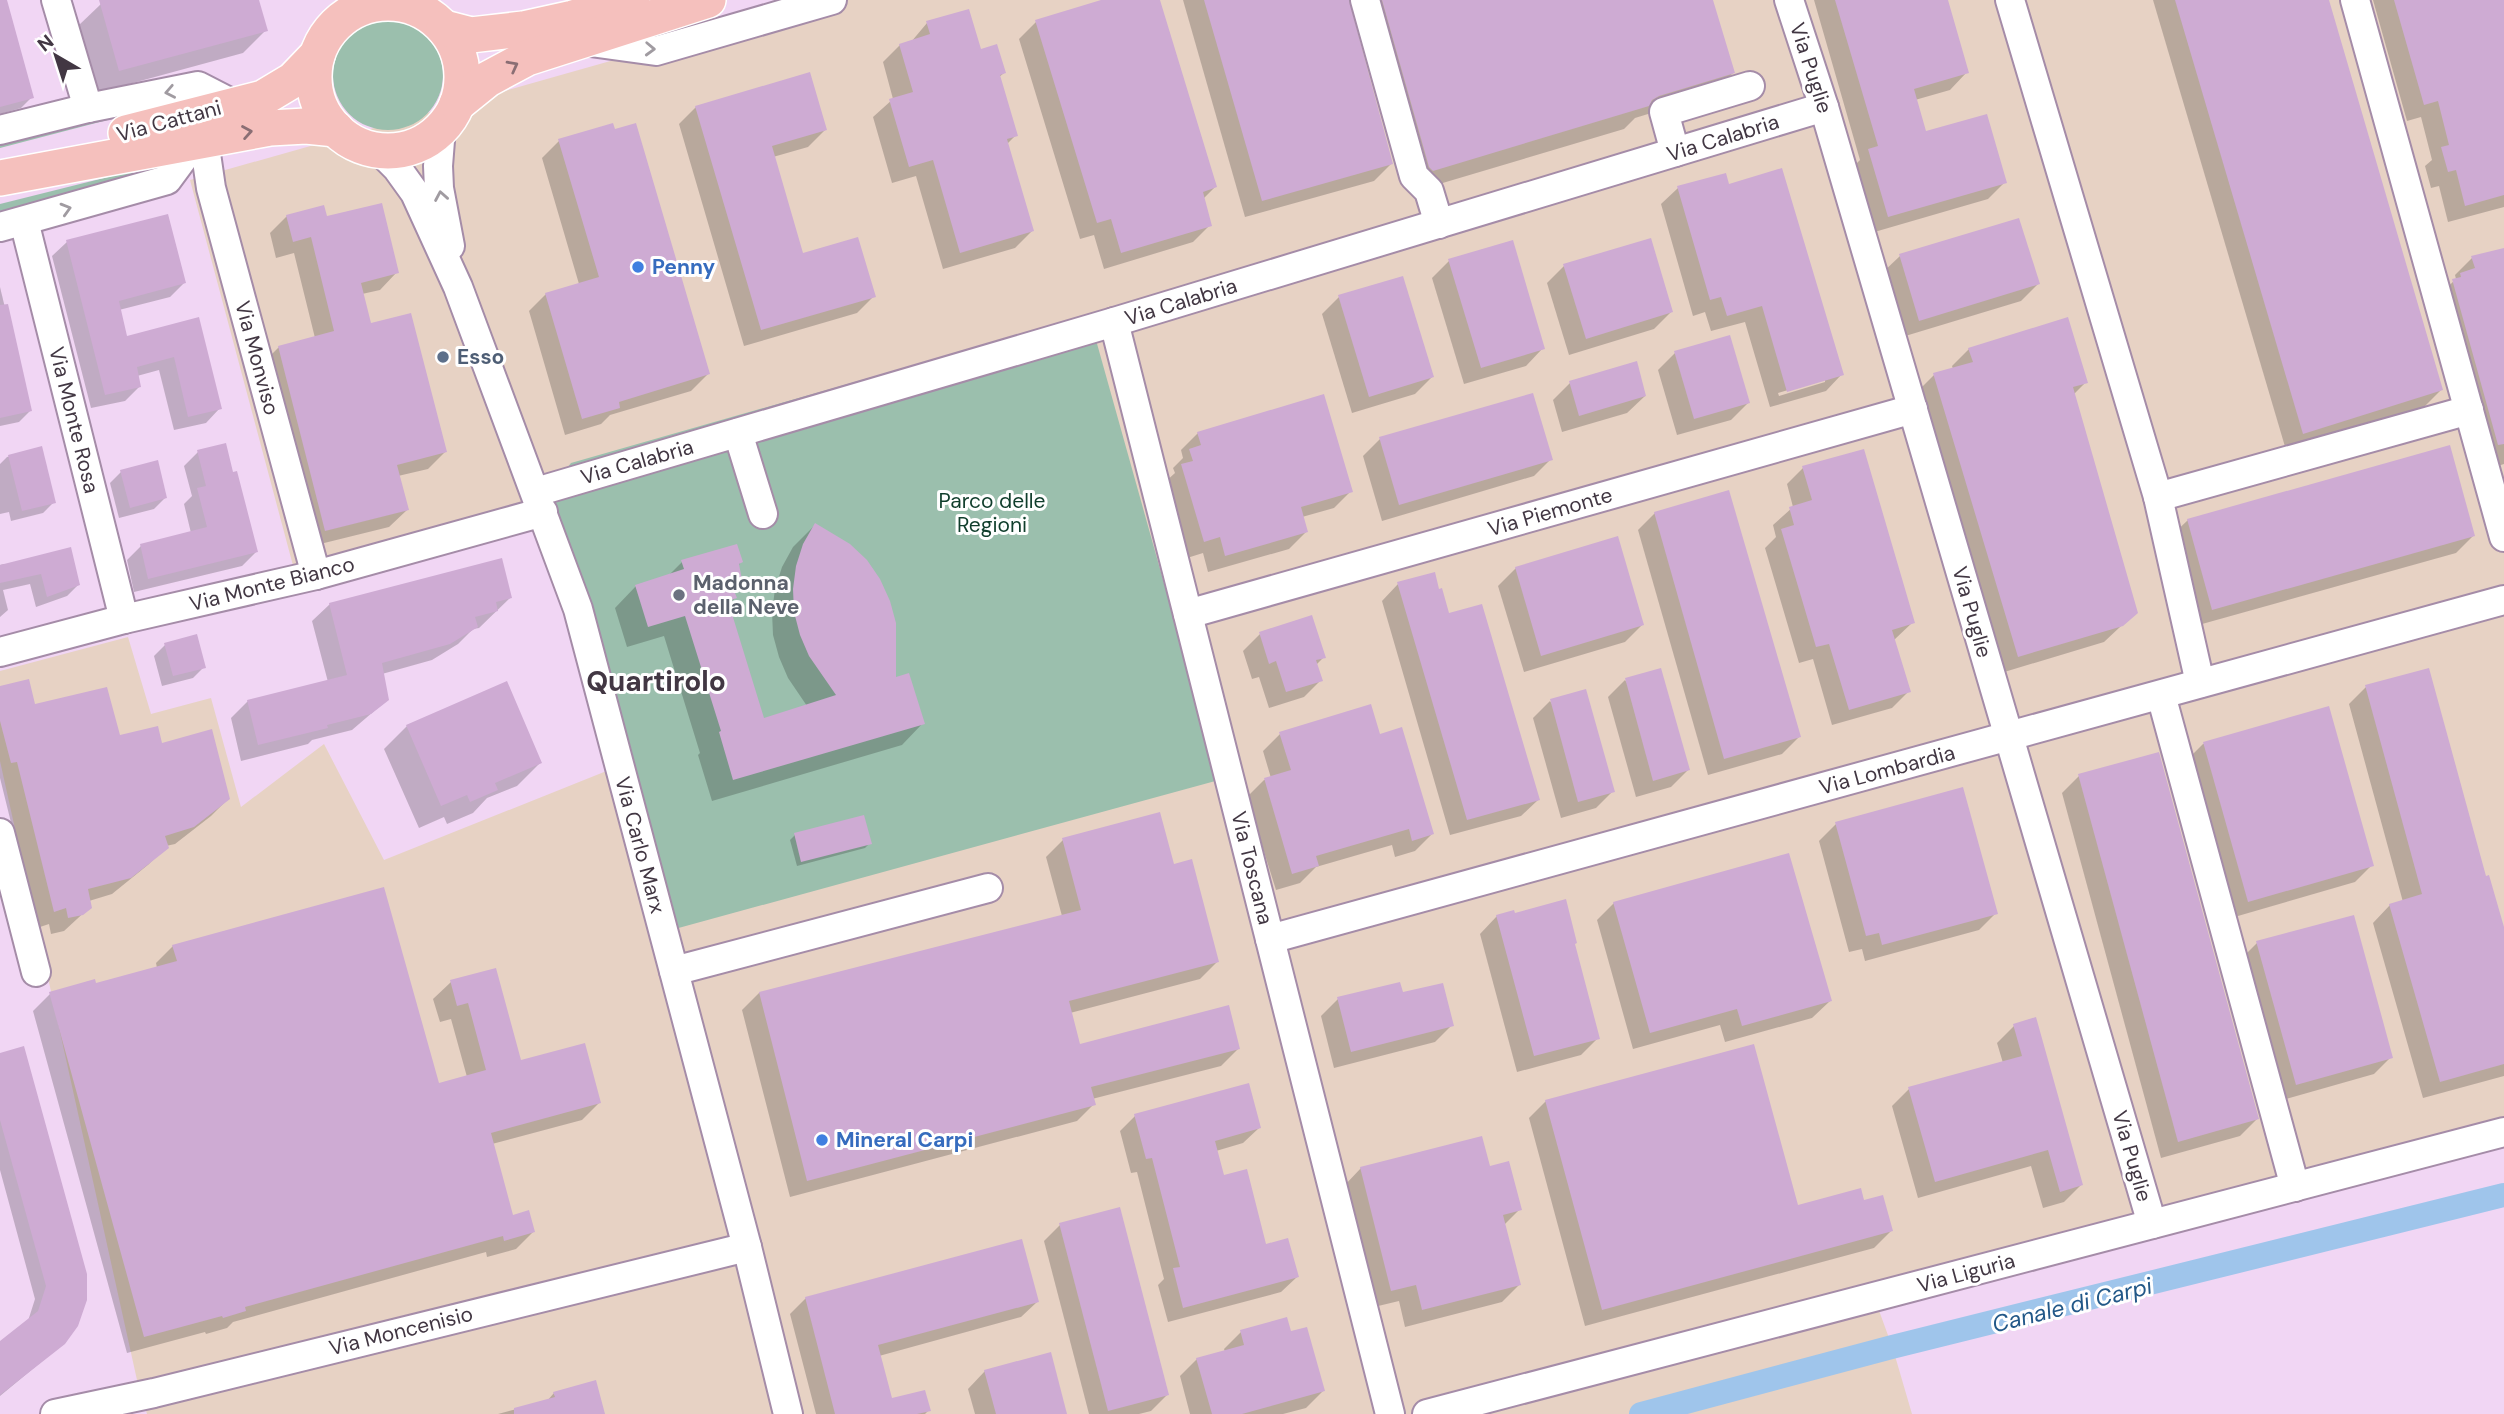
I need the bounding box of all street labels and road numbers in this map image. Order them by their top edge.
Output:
street label: Via Puglie [1783,19,1839,117]
street label: Via Cattani [114,94,224,148]
street label: Via Calabria [1663,108,1783,168]
street label: Via Calabria [1121,272,1241,332]
street label: Via Monviso [228,298,286,418]
street label: Via Monte Rosa [42,344,106,496]
street label: Via Calabria [577,433,697,491]
street label: Via Piemonte [1484,481,1616,543]
street label: Via Monte Bianco [186,550,358,618]
street label: Via Puglie [1946,563,1998,661]
street label: Via Lombardia [1816,738,1958,802]
street label: Via Carlo Marx [608,774,672,916]
street label: Via Toscana [1224,808,1280,928]
street label: Via Puglie [2106,1107,2158,1205]
street label: Via Liguria [1914,1247,2018,1299]
street label: Via Moncenisio [326,1300,476,1362]

